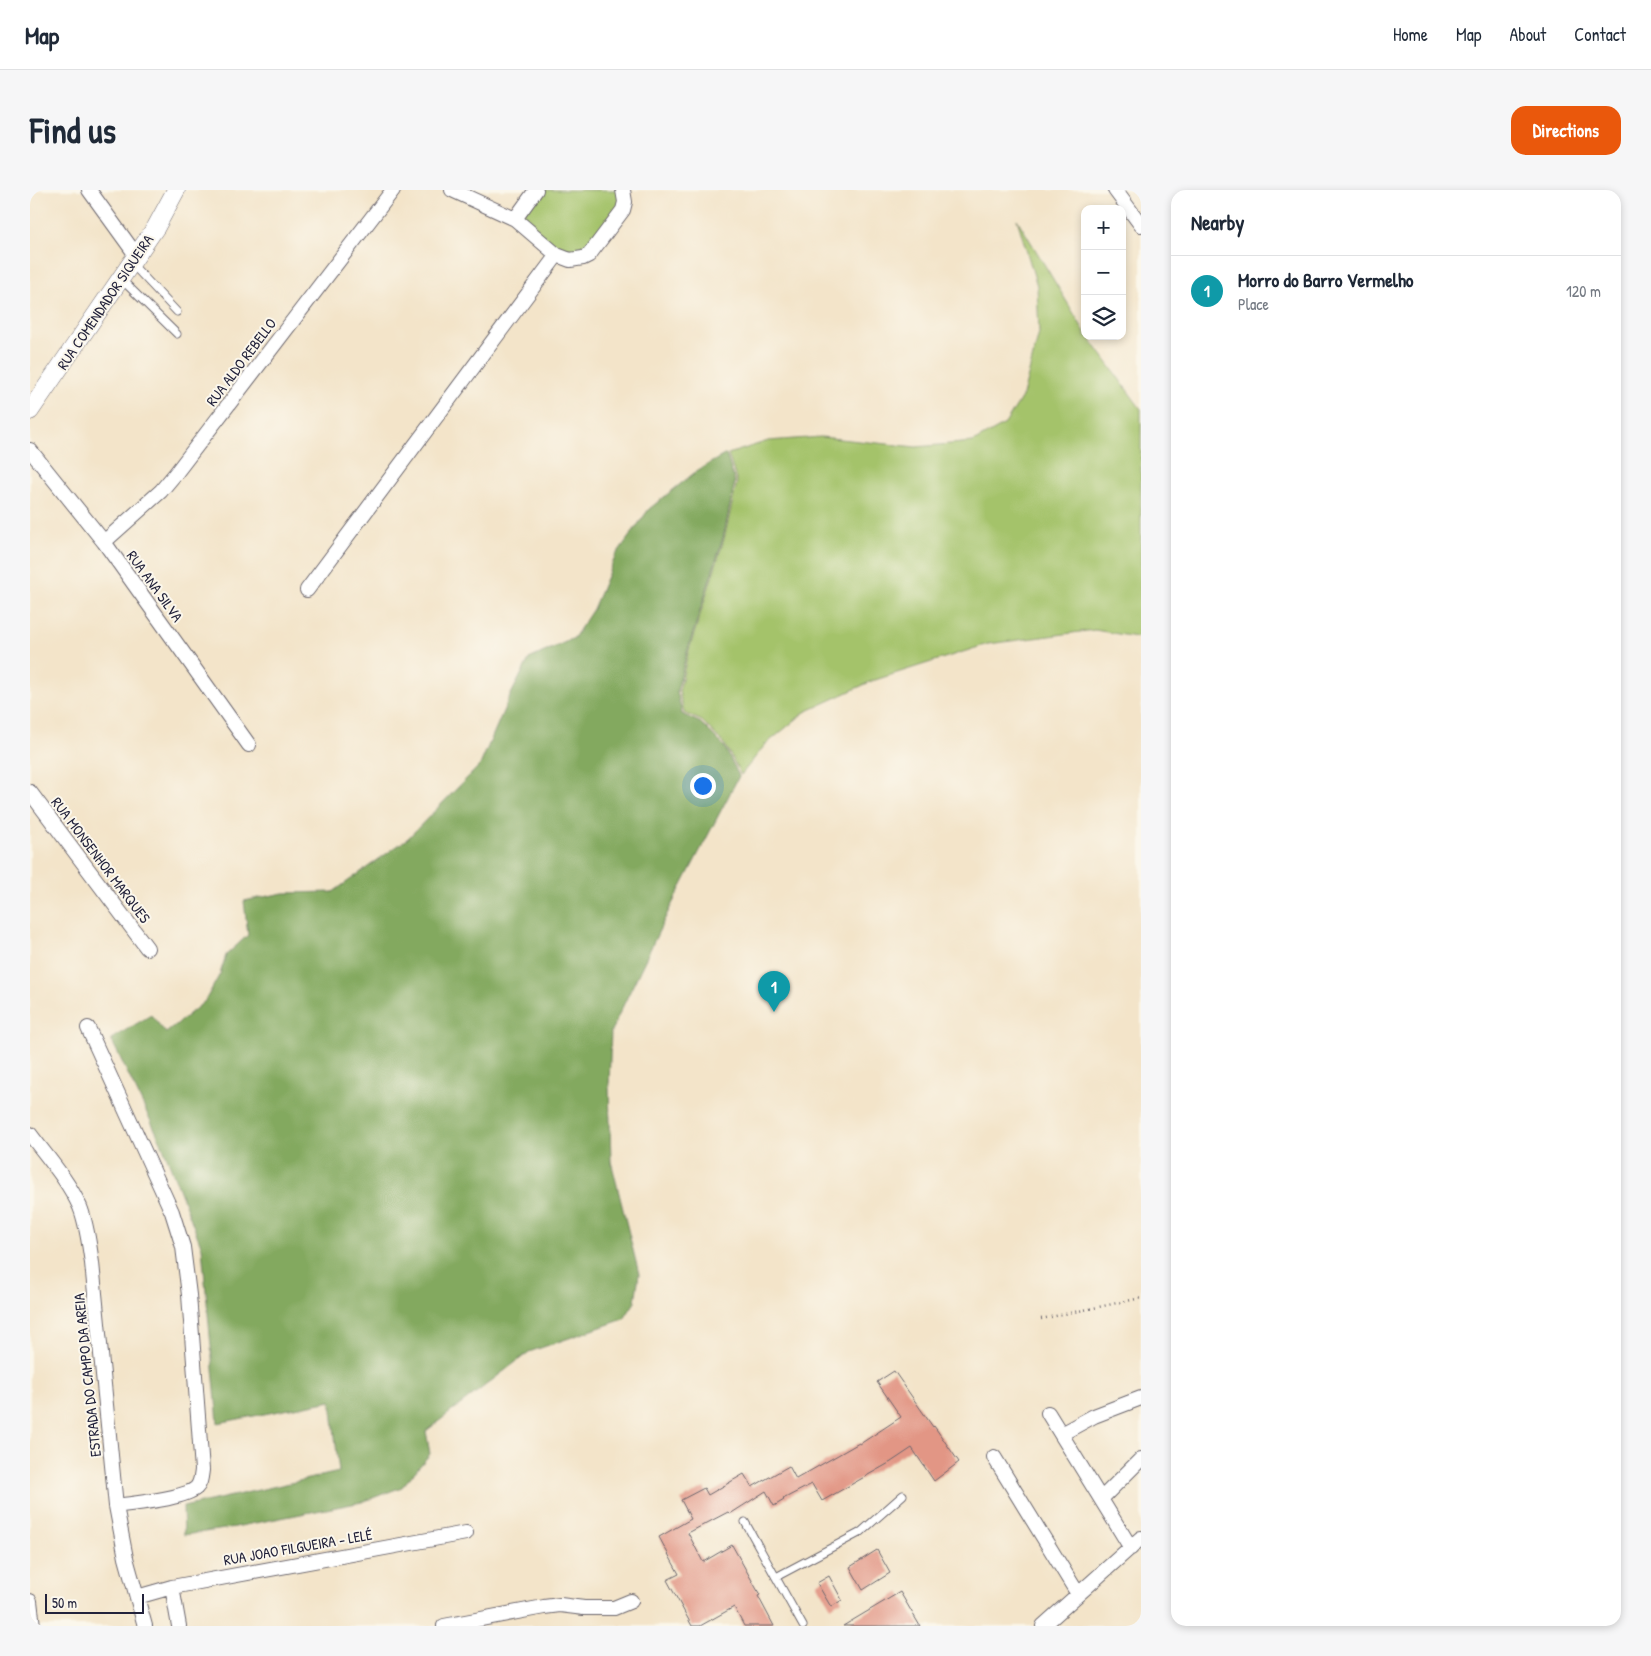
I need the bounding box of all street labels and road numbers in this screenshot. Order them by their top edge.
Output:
street label: RUA COMENDADOR SIQUEIRA [52,230,159,374]
street label: RUA ALDO REBELLO [201,314,281,410]
street label: RUA ANA SILVA [122,546,188,627]
street label: RUA MONSENHOR MARQUES [47,793,155,927]
street label: ESTRADA DO CAMPO DA AREIA [68,1291,106,1458]
street label: RUA JOAO FILGUEIRA - LELÉ [222,1524,374,1570]

